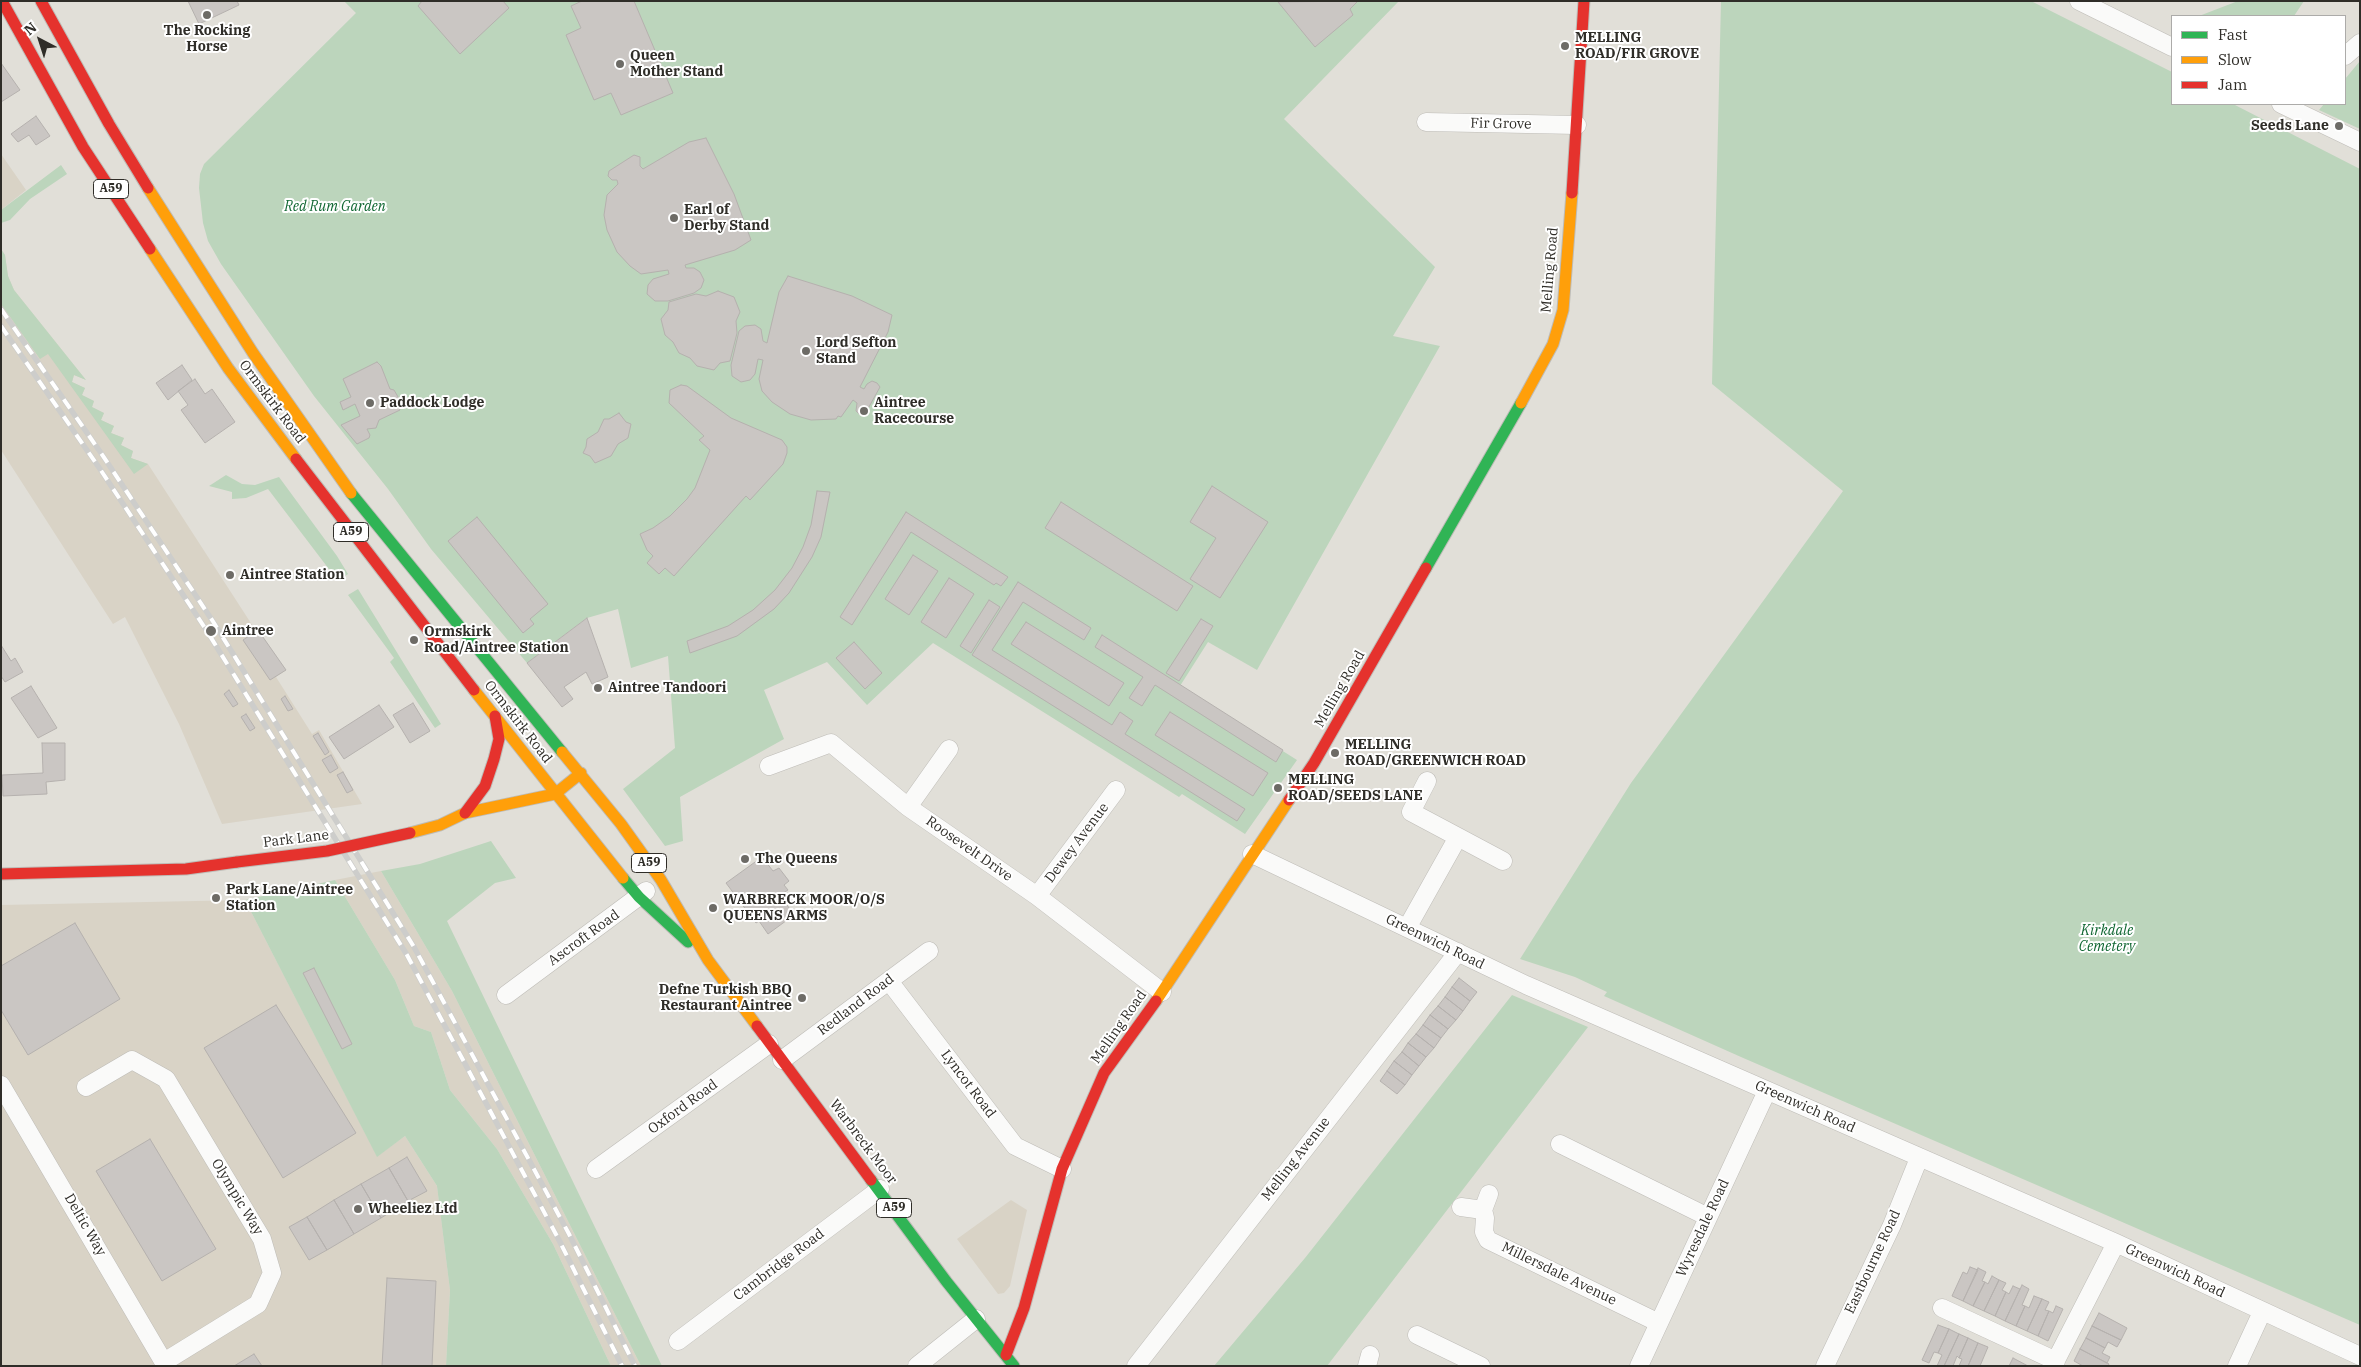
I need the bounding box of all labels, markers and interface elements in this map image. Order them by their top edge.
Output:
marker: The Rocking Horse [201,9,213,21]
north arrow [15,15,65,65]
legend [2171,15,2346,105]
text: N [20,18,40,39]
place label: The Rocking Horse [164,23,250,56]
text: Fast [2218,25,2248,44]
place label: MELLING ROAD/FIR GROVE [1575,30,1699,62]
marker: MELLING ROAD/FIR GROVE [1559,40,1571,52]
place label: Queen Mother Stand [630,48,723,80]
text: Slow [2218,50,2251,69]
marker: Queen Mother Stand [614,58,626,70]
text: Jam [2218,75,2247,94]
street label: Fir Grove [1470,115,1532,133]
place label: Seeds Lane [2251,118,2329,134]
marker: Seeds Lane [2333,120,2345,132]
road number: A59 [94,180,128,198]
park label: Red Rum Garden [284,199,386,215]
place label: Earl of Derby Stand [684,202,769,234]
marker: Earl of Derby Stand [668,212,680,224]
street label: Melling Road [1538,227,1562,313]
place label: Lord Sefton Stand [816,335,897,368]
marker: Lord Sefton Stand [800,345,812,357]
street label: Ormskirk Road [235,357,309,447]
place label: Paddock Lodge [380,395,484,411]
place label: Aintree Racecourse [874,395,954,428]
marker: Paddock Lodge [364,397,376,409]
marker: Aintree Racecourse [858,405,870,417]
road number: A59 [334,522,368,542]
place label: Aintree Station [240,567,344,583]
marker: Aintree Station [224,569,236,581]
place label: Aintree [222,623,274,639]
marker: Aintree [204,624,218,638]
place label: Ormskirk Road/Aintree Station [424,624,569,656]
marker: Ormskirk Road/Aintree Station [408,634,420,646]
street label: Melling Road [1311,648,1369,730]
street label: Ormskirk Road [481,677,555,767]
place label: Aintree Tandoori [608,680,726,696]
marker: Aintree Tandoori [592,682,604,694]
place label: MELLING ROAD/GREENWICH ROAD [1345,737,1526,770]
marker: MELLING ROAD/GREENWICH ROAD [1329,747,1341,759]
place label: MELLING ROAD/SEEDS LANE [1288,772,1423,804]
marker: MELLING ROAD/SEEDS LANE [1272,782,1284,794]
street label: Dewey Avenue [1042,800,1112,886]
street label: Roosevelt Drive [922,813,1016,885]
street label: Park Lane [262,827,330,851]
place label: The Queens [755,851,837,867]
marker: The Queens [739,853,751,865]
road number: A59 [632,854,666,872]
place label: Park Lane/Aintree Station [226,882,353,914]
marker: Park Lane/Aintree Station [210,892,222,904]
place label: WARBRECK MOOR/O/S QUEENS ARMS [723,892,885,924]
marker: WARBRECK MOOR/O/S QUEENS ARMS [707,902,719,914]
street label: Ascroft Road [545,907,623,969]
street label: Greenwich Road [1383,911,1487,973]
park label: Kirkdale Cemetery [2079,923,2135,956]
street label: Redland Road [814,971,898,1039]
place label: Defne Turkish BBQ Restaurant Aintree [659,982,792,1014]
street label: Melling Road [1088,987,1150,1067]
marker: Defne Turkish BBQ Restaurant Aintree [796,992,808,1004]
street label: Lyncot Road [937,1047,999,1121]
street label: Oxford Road [645,1076,721,1138]
street label: Greenwich Road [1752,1077,1858,1137]
street label: Warbreck Moor [826,1096,900,1188]
street label: Melling Avenue [1258,1114,1334,1204]
street label: Olympic Way [208,1156,266,1238]
street label: Wyresdale Road [1673,1176,1733,1280]
street label: Deltic Way [60,1191,110,1259]
road number: A59 [876,1198,912,1218]
place label: Wheeliez Ltd [368,1201,458,1217]
marker: Wheeliez Ltd [352,1203,364,1215]
street label: Eastbourne Road [1842,1207,1904,1317]
street label: Cambridge Road [730,1225,828,1305]
street label: Millersdale Avenue [1499,1239,1619,1309]
street label: Greenwich Road [2123,1241,2227,1301]

